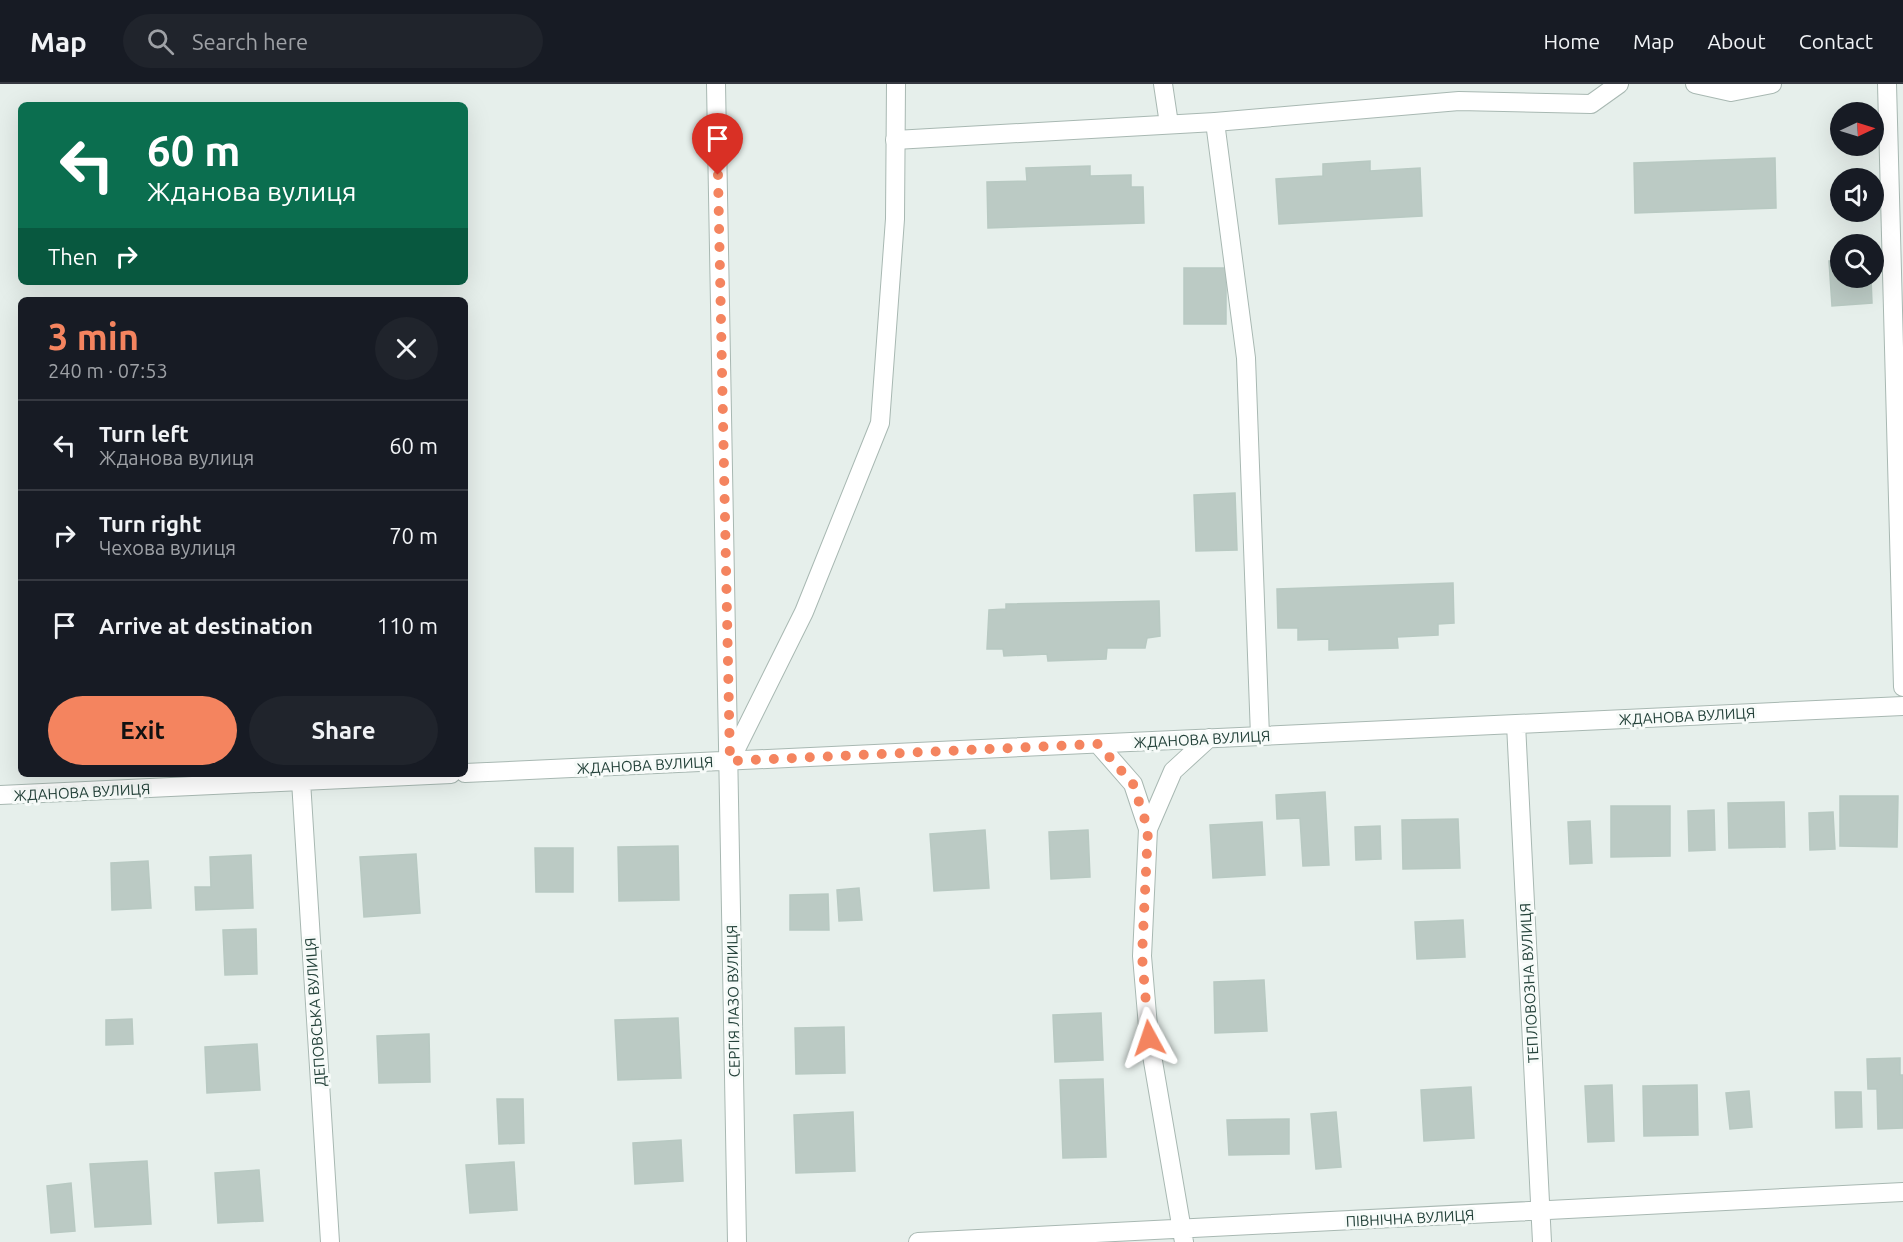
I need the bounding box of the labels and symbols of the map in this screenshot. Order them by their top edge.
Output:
north arrow [1830,102,1884,156]
pin [692,113,743,175]
street label: ЖДАНОВА ВУЛИЦЯ [1618,704,1756,728]
street label: ЖДАНОВА ВУЛИЦЯ [1133,727,1271,751]
street label: ЖДАНОВА ВУЛИЦЯ [576,753,714,777]
street label: ЖДАНОВА ВУЛИЦЯ [13,780,151,804]
street label: ТЕПЛОВОЗНА ВУЛИЦЯ [1516,903,1542,1063]
street label: СЕРГІЯ ЛАЗО ВУЛИЦЯ [723,925,743,1077]
street label: ДЕПОВСЬКА ВУЛИЦЯ [301,937,329,1087]
position arrow [1117,1006,1181,1070]
street label: ПІВНІЧНА ВУЛИЦЯ [1345,1206,1475,1230]

